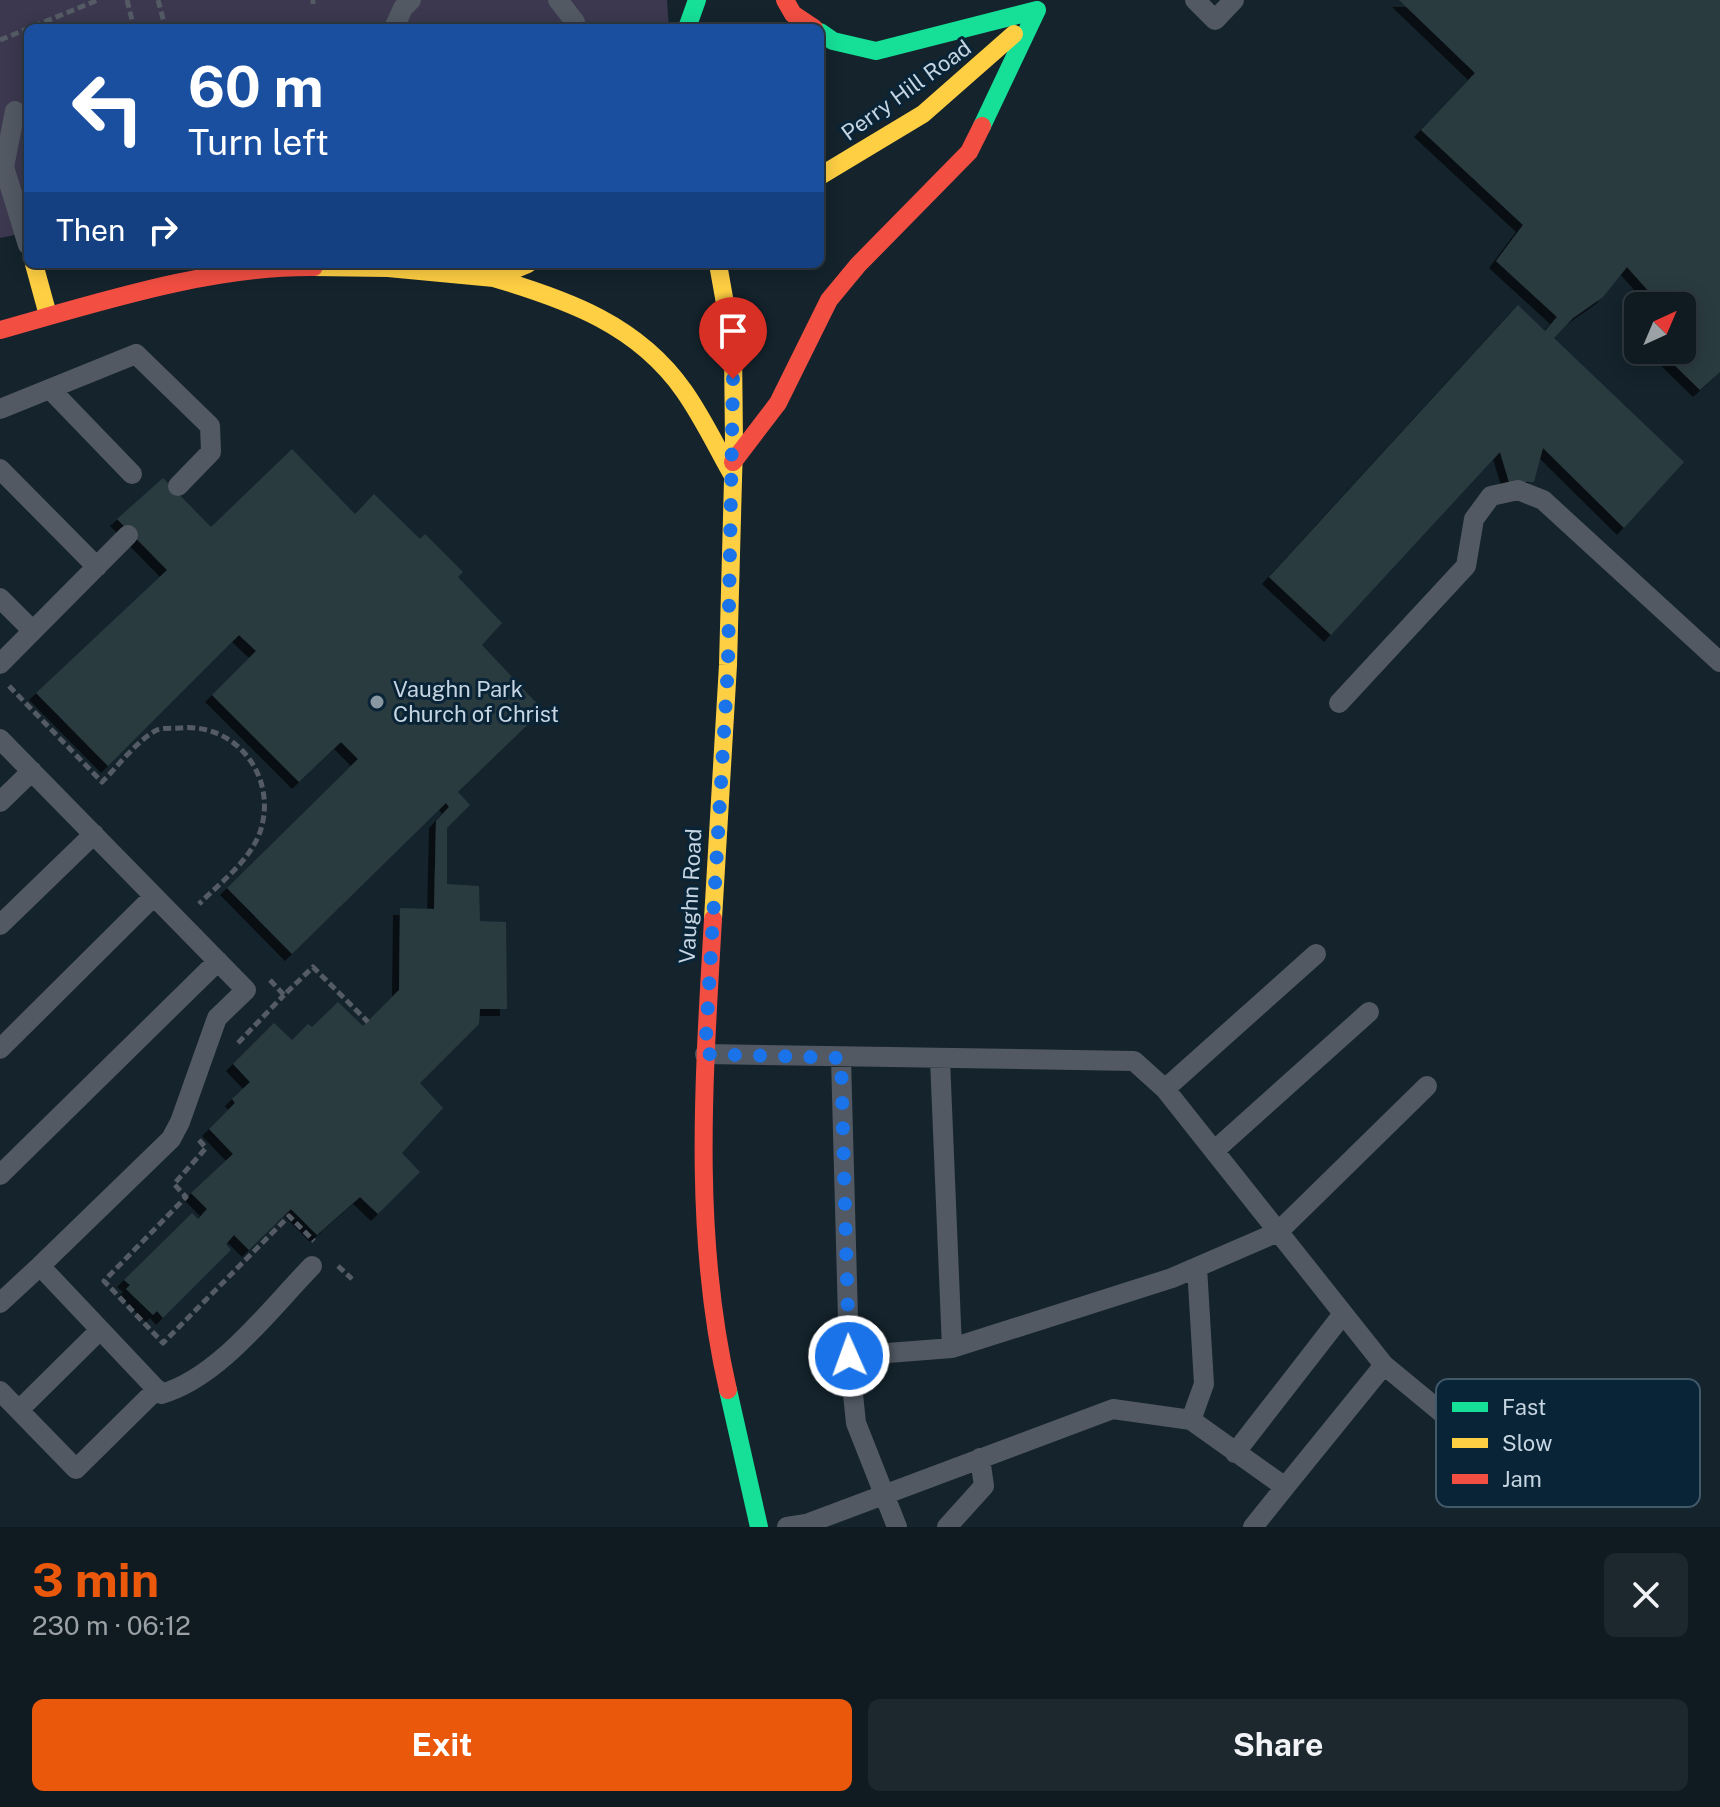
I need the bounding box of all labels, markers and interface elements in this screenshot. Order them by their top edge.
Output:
street label: Perry Hill Road [836,34,976,146]
text: 60 m [188,54,324,120]
icon: left [56,56,160,160]
text: Turn left [188,121,329,163]
icon: right [141,208,185,252]
text: Then [56,212,125,248]
north arrow [1624,292,1696,364]
map controls [1624,292,1696,364]
pin [699,297,767,379]
icon: arrive [711,309,755,353]
place label: Vaughn Park Church of Christ [393,676,559,727]
marker: Vaughn Park Church of Christ [368,693,386,711]
street label: Vaughn Road [673,828,707,964]
position arrow [807,1314,891,1398]
legend [1436,1379,1700,1507]
text: Fast [1502,1394,1546,1420]
text: Slow [1502,1430,1552,1456]
text: Jam [1502,1466,1542,1492]
text: 3 min [32,1551,159,1608]
button: close [1604,1553,1688,1637]
text: 230 m · 06:12 [32,1610,191,1641]
button: Exit [32,1699,852,1791]
button: Share [868,1699,1688,1791]

